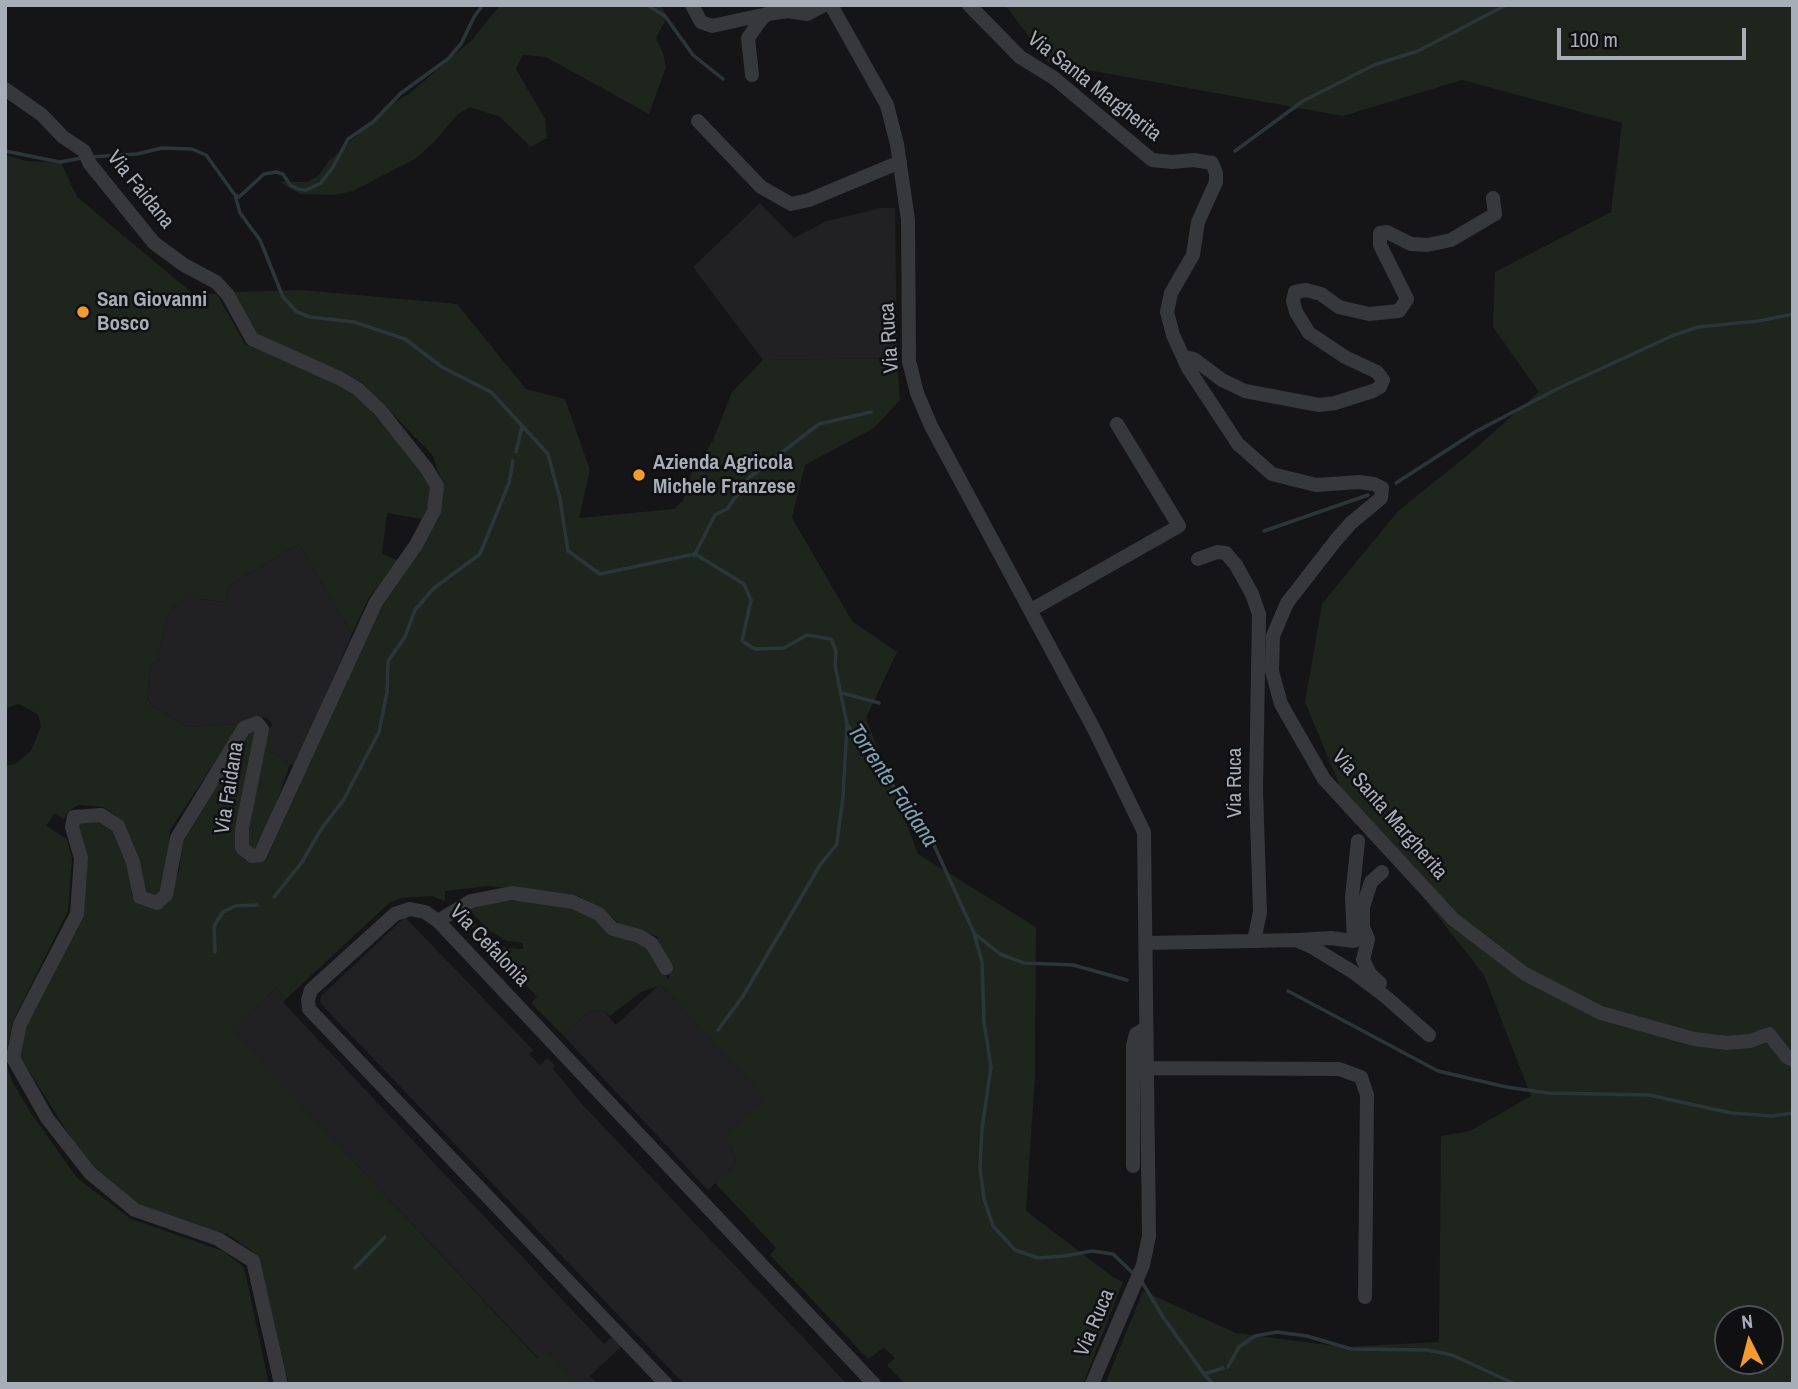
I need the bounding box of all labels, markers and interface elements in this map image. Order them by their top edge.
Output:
scale bar [1560,14,1749,58]
text: 100 m [1570,25,1618,54]
street label: Via Santa Margherita [1022,27,1166,147]
street label: Via Faidana [101,146,179,234]
place label: San Giovanni Bosco [97,287,207,337]
street label: Via Ruca [875,302,905,374]
marker: San Giovanni Bosco [75,304,91,320]
place label: Azienda Agricola Michele Franzese [653,450,796,500]
marker: Azienda Agricola Michele Franzese [631,467,647,483]
water label: Torrente Faidana [841,719,943,853]
street label: Via Faidana [210,740,250,836]
street label: Via Santa Margherita [1326,745,1452,885]
street label: Via Ruca [1222,748,1248,818]
street label: Via Cefalonia [444,900,534,992]
street label: Via Ruca [1070,1286,1120,1360]
north arrow [1714,1305,1784,1375]
text: N [1740,1308,1754,1335]

